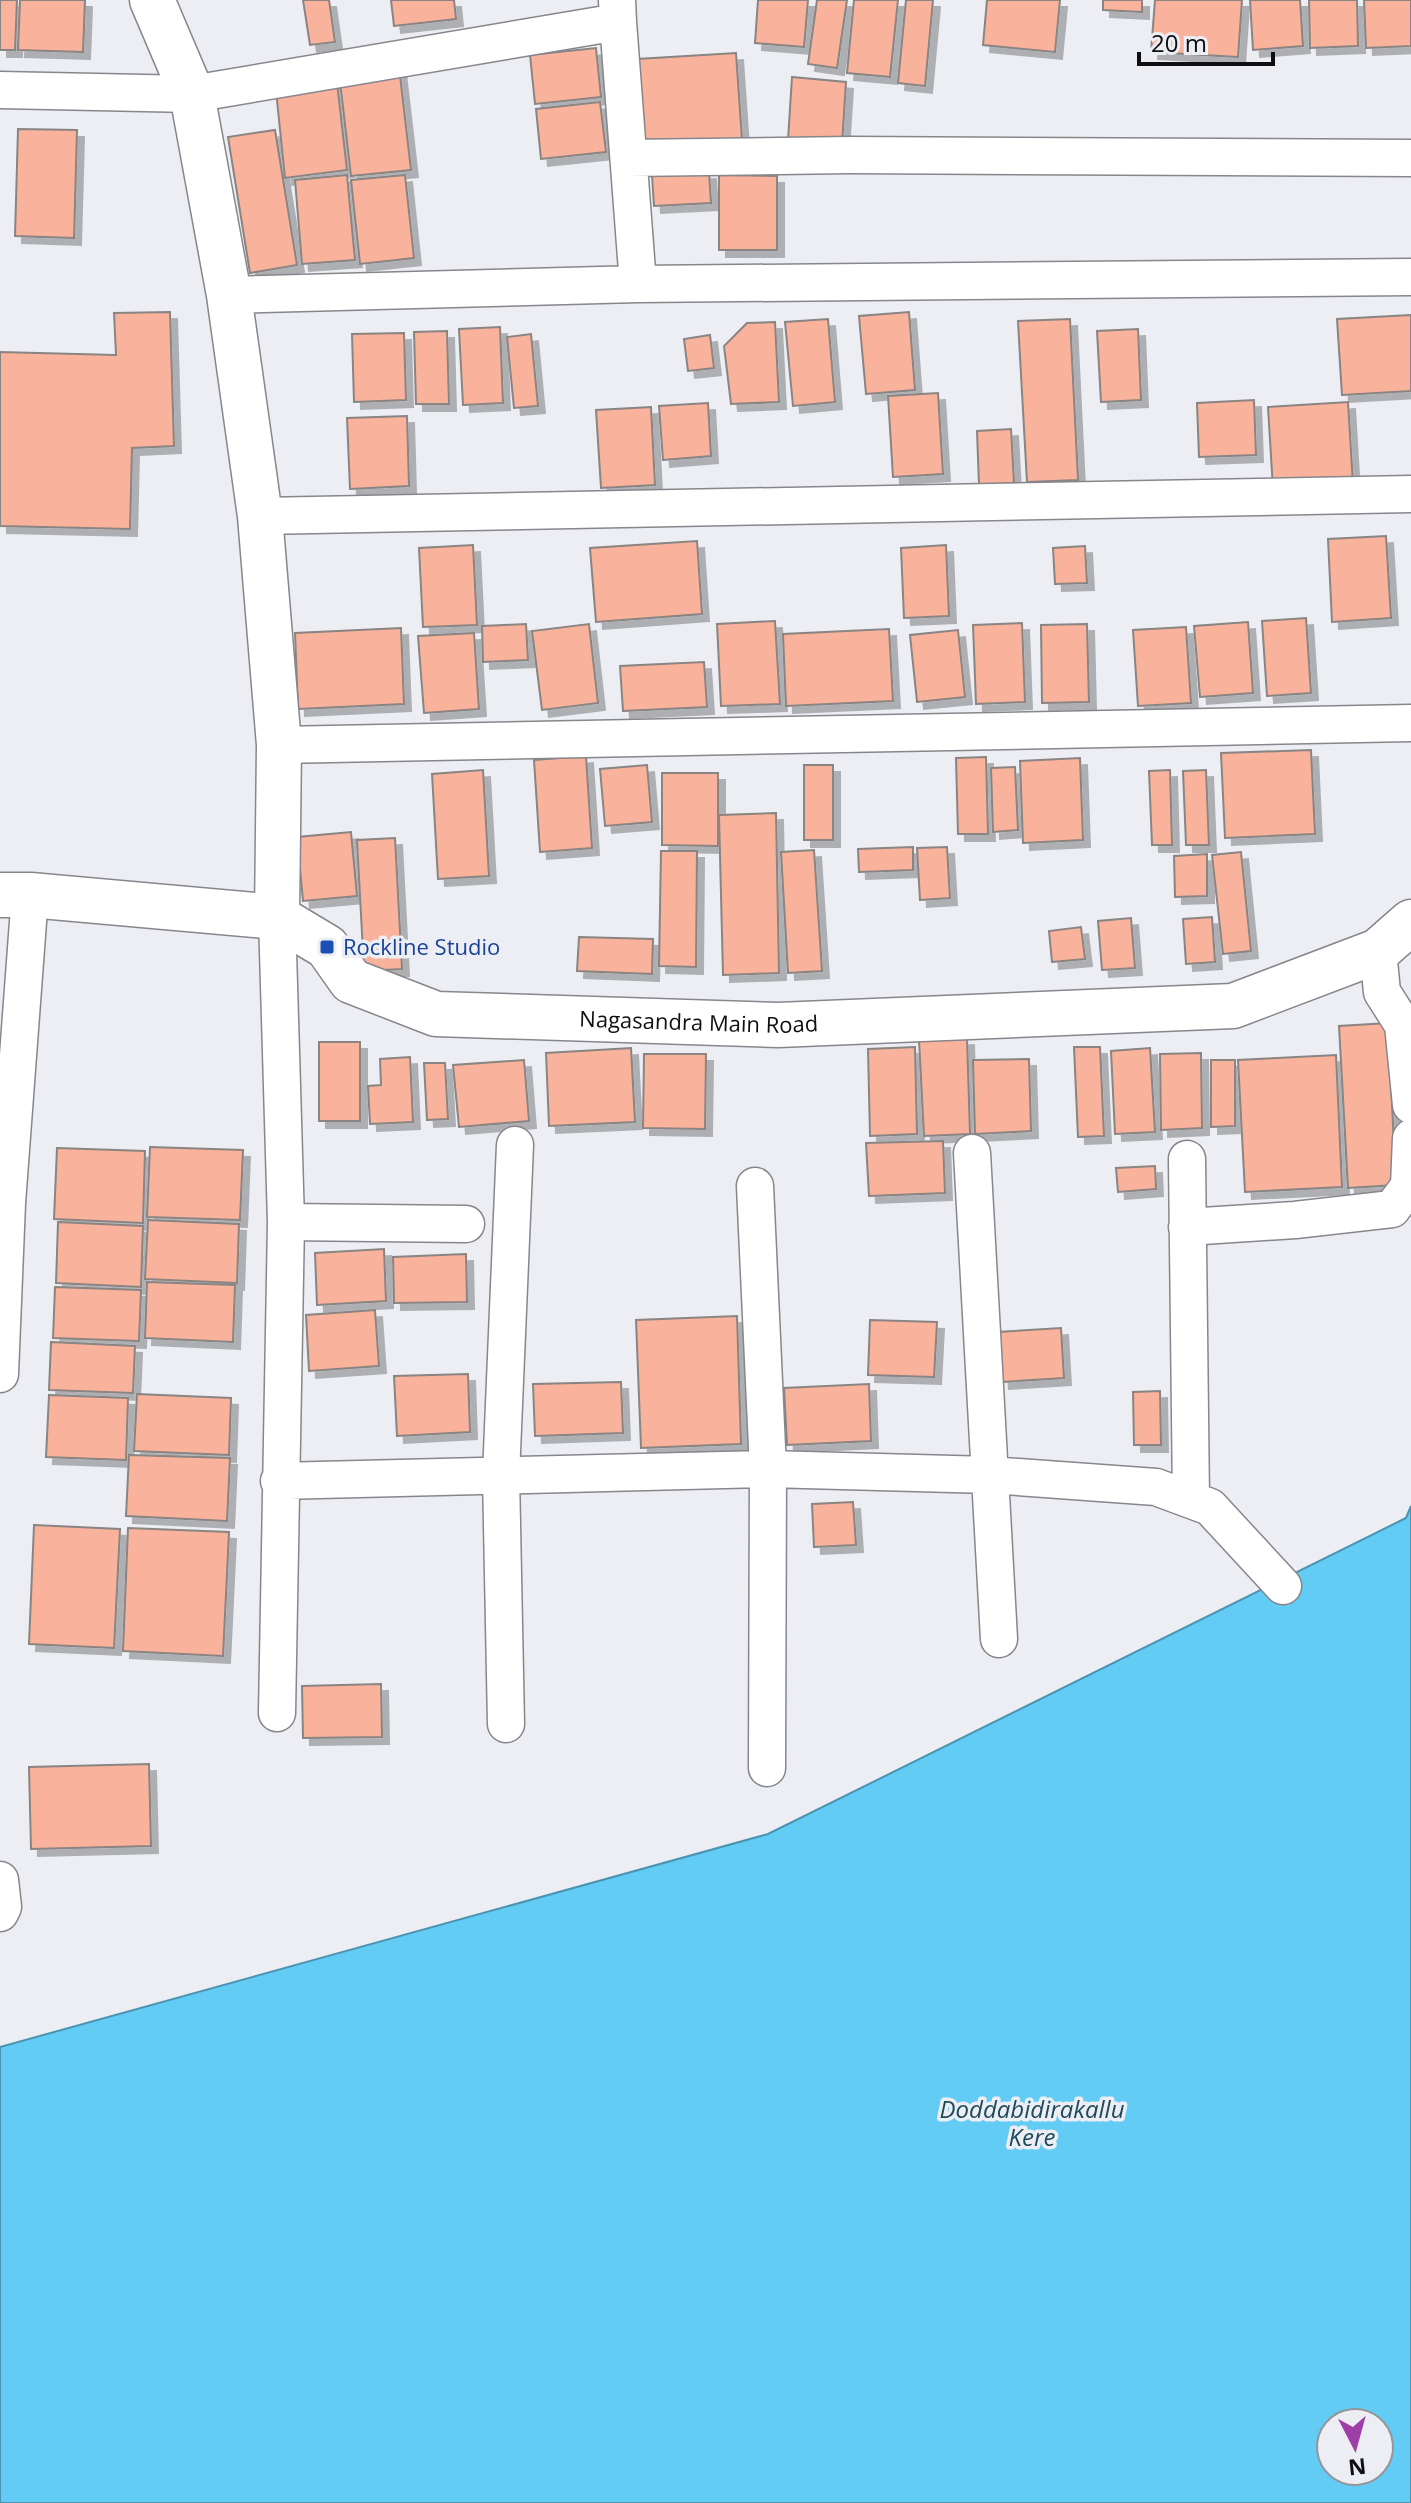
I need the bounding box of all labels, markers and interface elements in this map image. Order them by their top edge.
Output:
scale bar [1139,16,1273,66]
text: 20 m [1151,26,1207,59]
place label: Rockline Studio [343,931,500,961]
marker: Rockline Studio [318,938,336,956]
street label: Nagasandra Main Road [579,1003,819,1039]
water label: Doddabidirakallu Kere [940,2092,1125,2153]
north arrow [1315,2407,1395,2487]
text: N [1347,2452,1368,2484]

